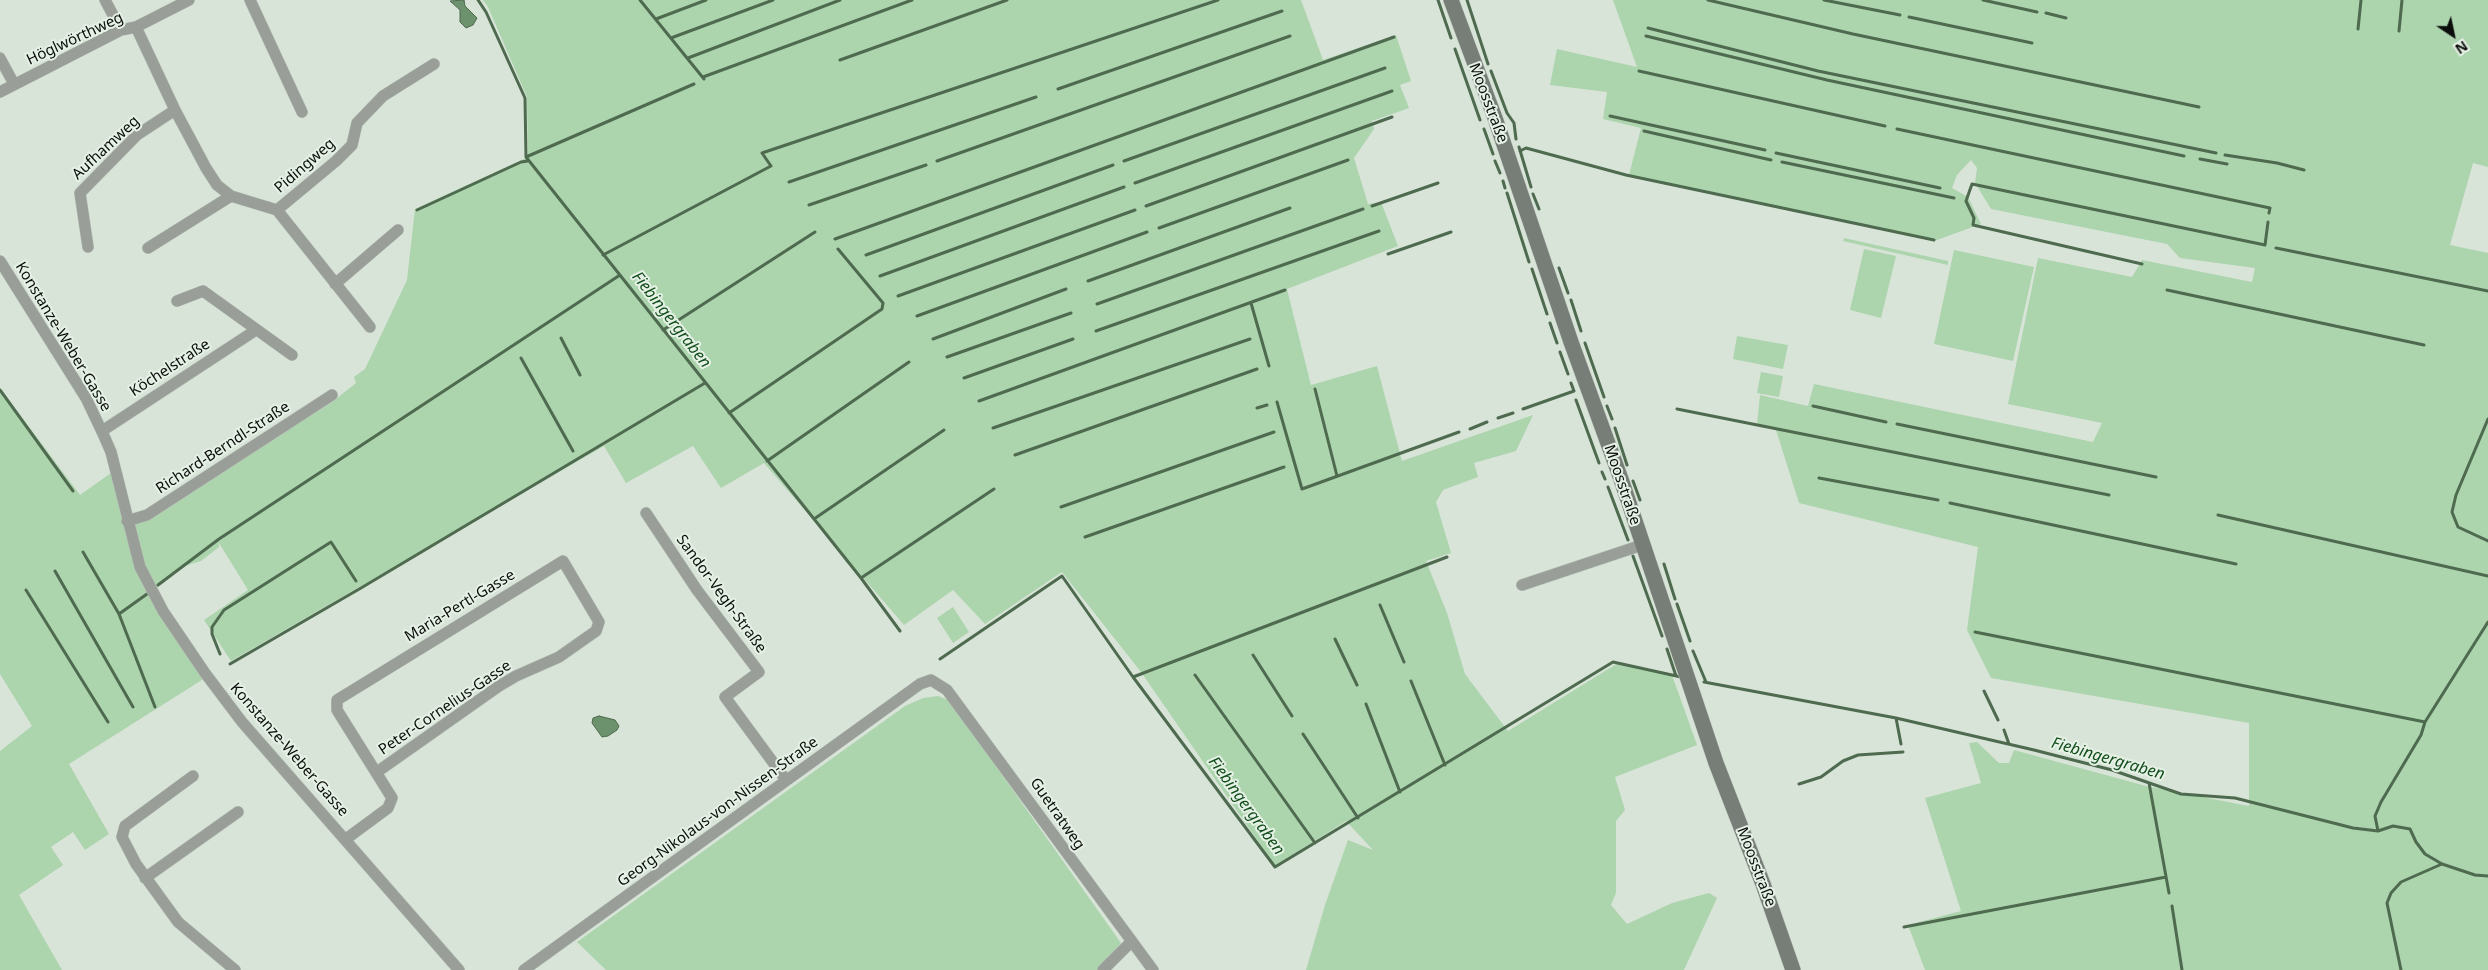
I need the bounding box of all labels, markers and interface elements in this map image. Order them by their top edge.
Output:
street label: Höglwörthweg [24,9,126,69]
north arrow [2428,10,2478,60]
text: N [2452,37,2472,59]
street label: Moosstraße [1465,61,1511,145]
street label: Aufhamweg [69,112,143,184]
street label: Pidingweg [271,135,339,197]
street label: Konstanze-Weber-Gasse [11,259,115,415]
water label: Fiebingergraben [627,268,715,372]
street label: Köchelstraße [127,335,213,401]
street label: Richard-Berndl-Straße [153,398,293,498]
street label: Moosstraße [1600,442,1644,528]
street label: Sandor-Vegh-Straße [672,531,770,657]
street label: Maria-Pertl-Gasse [402,566,518,646]
street label: Peter-Cornelius-Gasse [375,657,515,759]
street label: Konstanze-Weber-Gasse [226,679,352,821]
street label: Georg-Nikolaus-von-Nissen-Straße [614,733,822,891]
water label: Fiebingergraben [2049,734,2167,784]
water label: Fiebingergraben [1204,753,1288,859]
street label: Guetratweg [1026,775,1088,853]
street label: Moosstraße [1733,825,1779,909]

